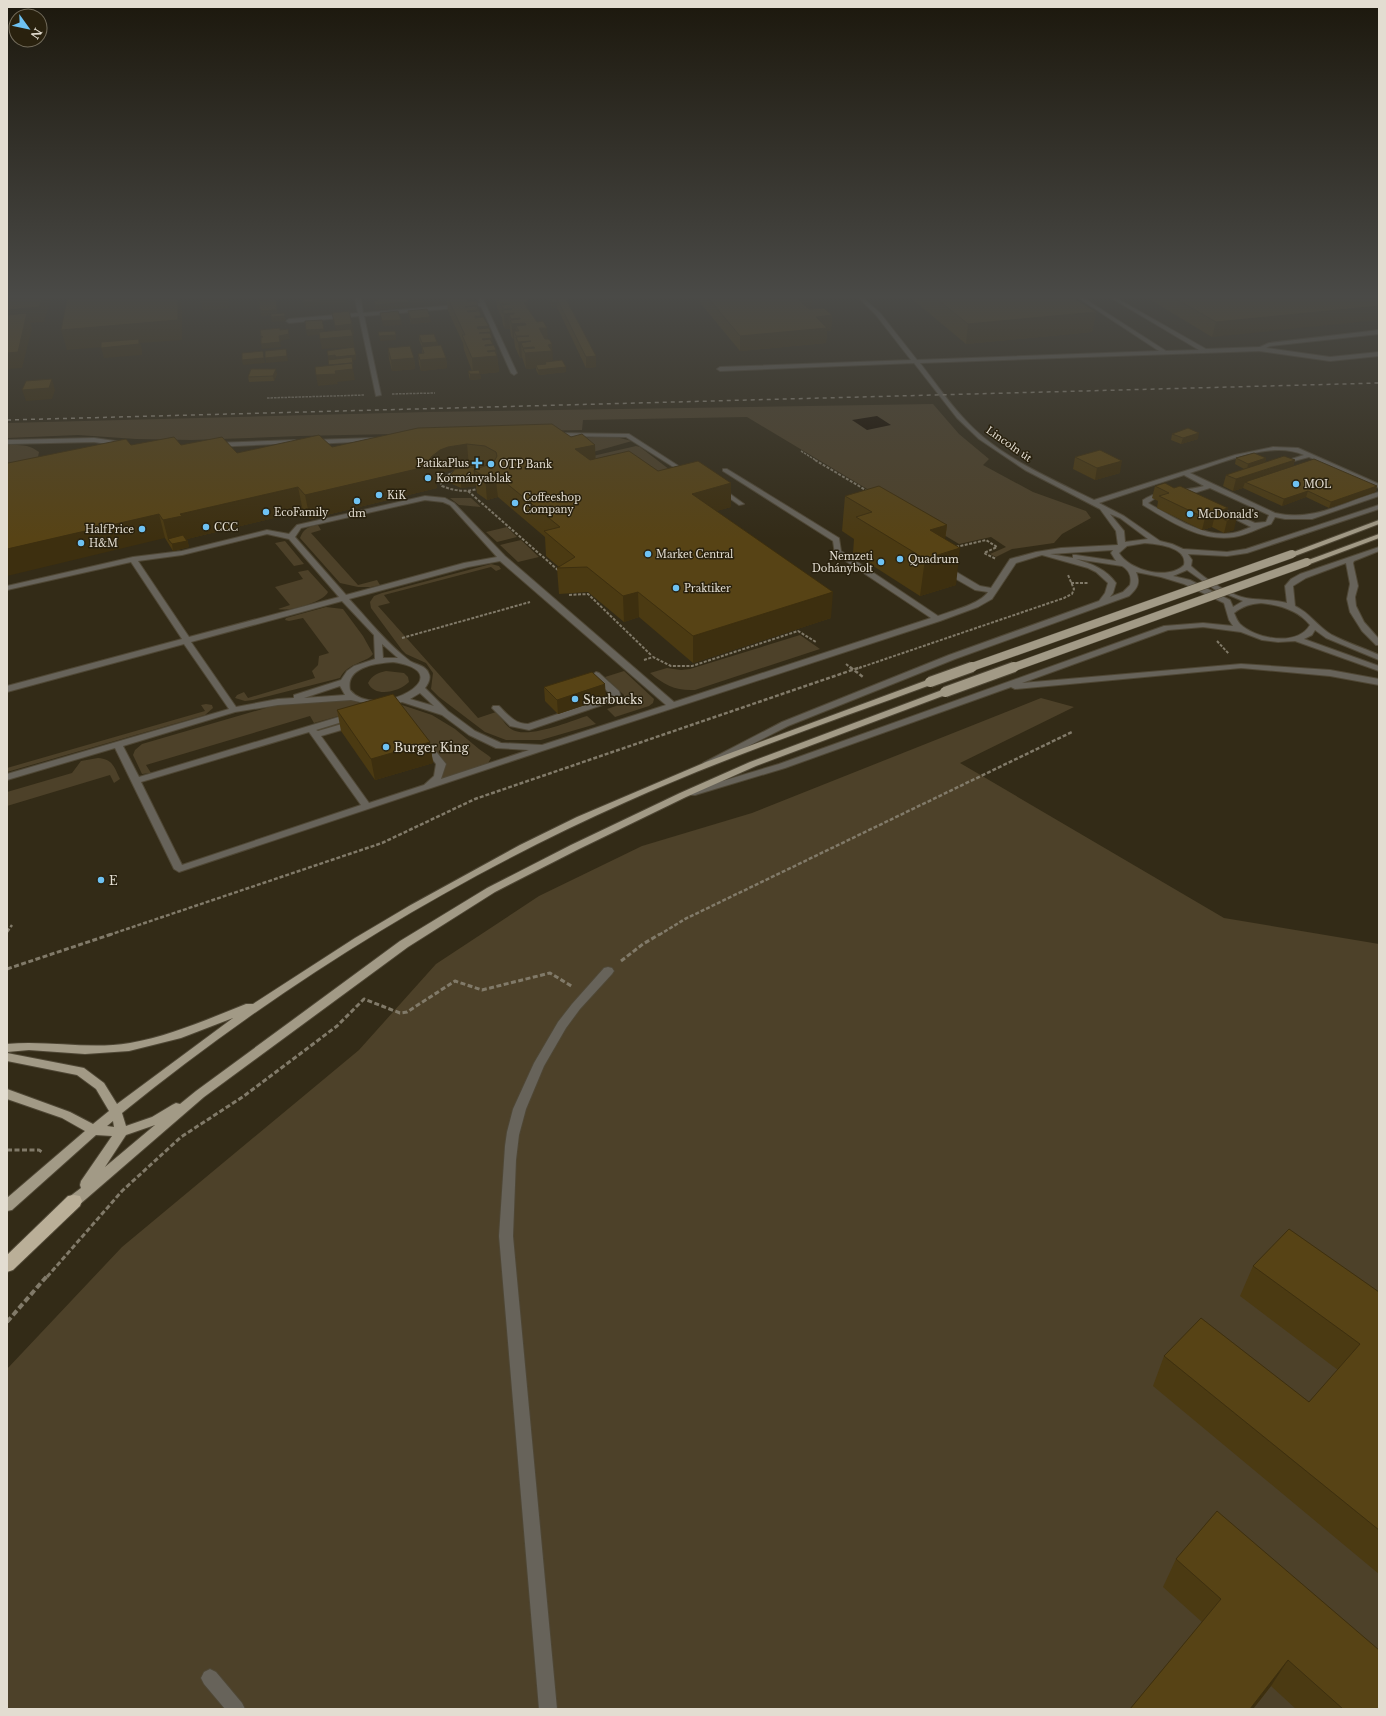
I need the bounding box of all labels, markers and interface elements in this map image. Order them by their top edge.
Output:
north arrow [8,8,48,48]
text: N [27,25,45,42]
street label: Lincoln út [984,423,1035,465]
place label: PatikaPlus [416,457,469,470]
marker: PatikaPlus [472,458,482,468]
place label: OTP Bank [499,458,553,471]
marker: OTP Bank [486,459,496,469]
place label: Kormányablak [436,472,512,485]
marker: Kormányablak [423,473,433,483]
place label: MOL [1304,478,1332,491]
marker: MOL [1291,479,1301,489]
place label: KiK [387,489,406,502]
marker: KiK [374,490,384,500]
place label: Coffeeshop Company [523,491,581,516]
marker: dm [352,496,362,506]
marker: Coffeeshop Company [510,498,520,508]
place label: EcoFamily [274,506,329,519]
marker: EcoFamily [261,507,271,517]
place label: dm [348,507,366,520]
place label: McDonald's [1198,508,1259,521]
marker: McDonald's [1185,509,1195,519]
place label: CCC [214,521,238,534]
marker: CCC [201,522,211,532]
place label: HalfPrice [85,523,134,536]
marker: HalfPrice [137,524,147,534]
place label: H&M [89,537,118,550]
marker: H&M [76,538,86,548]
place label: Market Central [656,548,733,561]
marker: Market Central [643,549,653,559]
place label: Nemzeti Dohánybolt [812,550,874,575]
place label: Quadrum [908,553,959,566]
marker: Quadrum [895,554,905,564]
marker: Nemzeti Dohánybolt [876,557,886,567]
place label: Praktiker [684,582,731,595]
marker: Praktiker [671,583,681,593]
place label: Starbucks [583,692,643,707]
marker: Starbucks [570,694,580,704]
place label: Burger King [394,740,469,755]
marker: Burger King [381,742,391,752]
place label: E [109,873,118,888]
marker: E [96,875,106,885]

